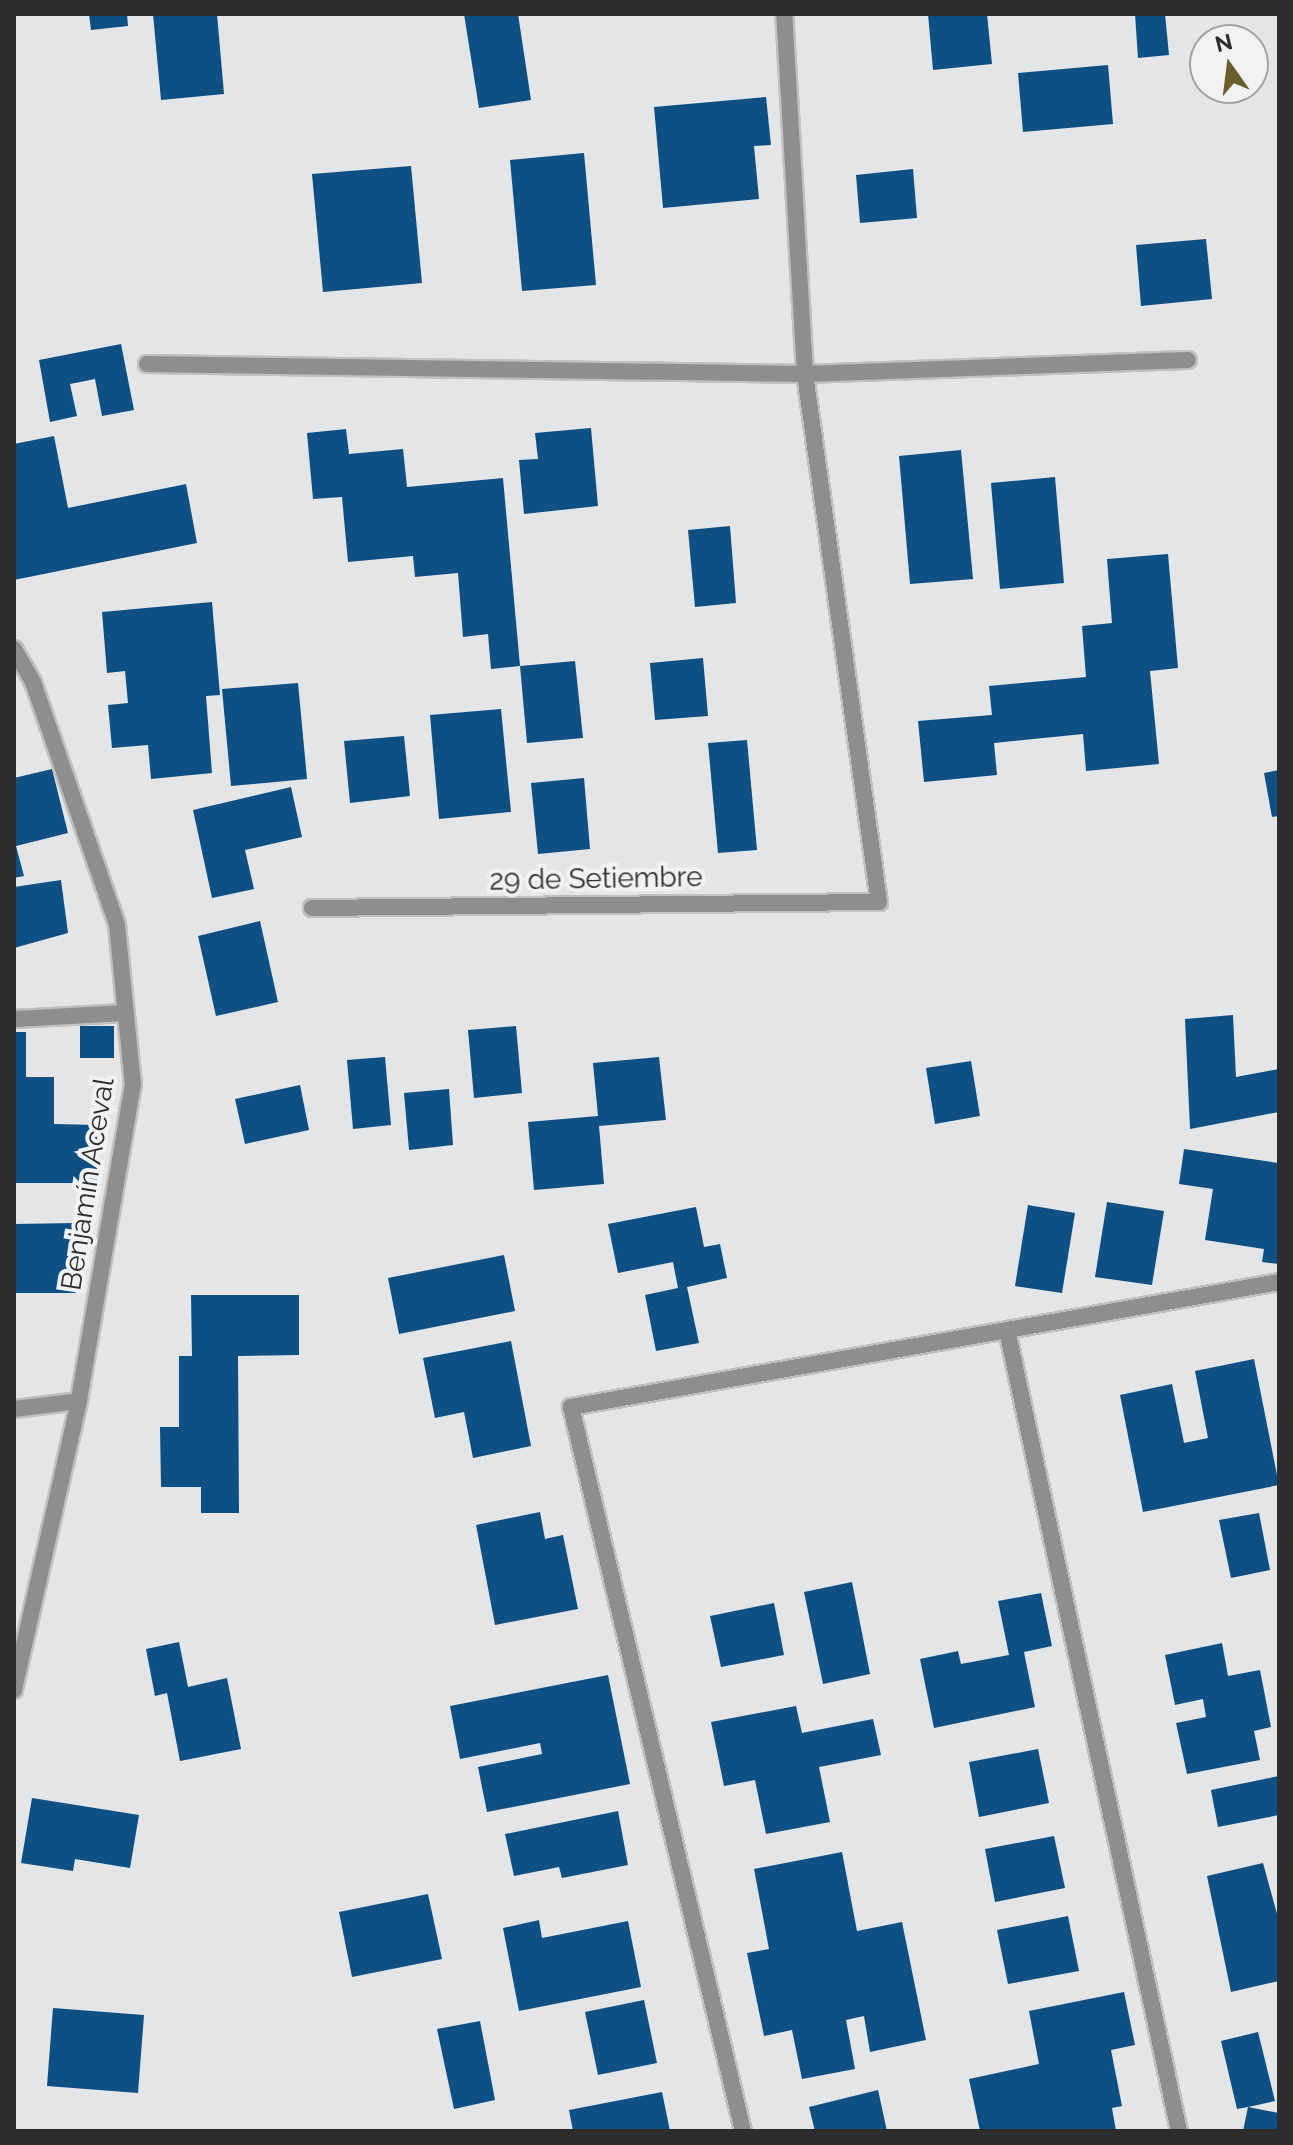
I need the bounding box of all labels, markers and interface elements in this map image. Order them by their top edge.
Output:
north arrow [1189,24,1269,104]
text: N [1212,28,1235,57]
street label: 29 de Setiembre [489,860,703,898]
street label: Benjamín Aceval [55,1075,121,1293]

